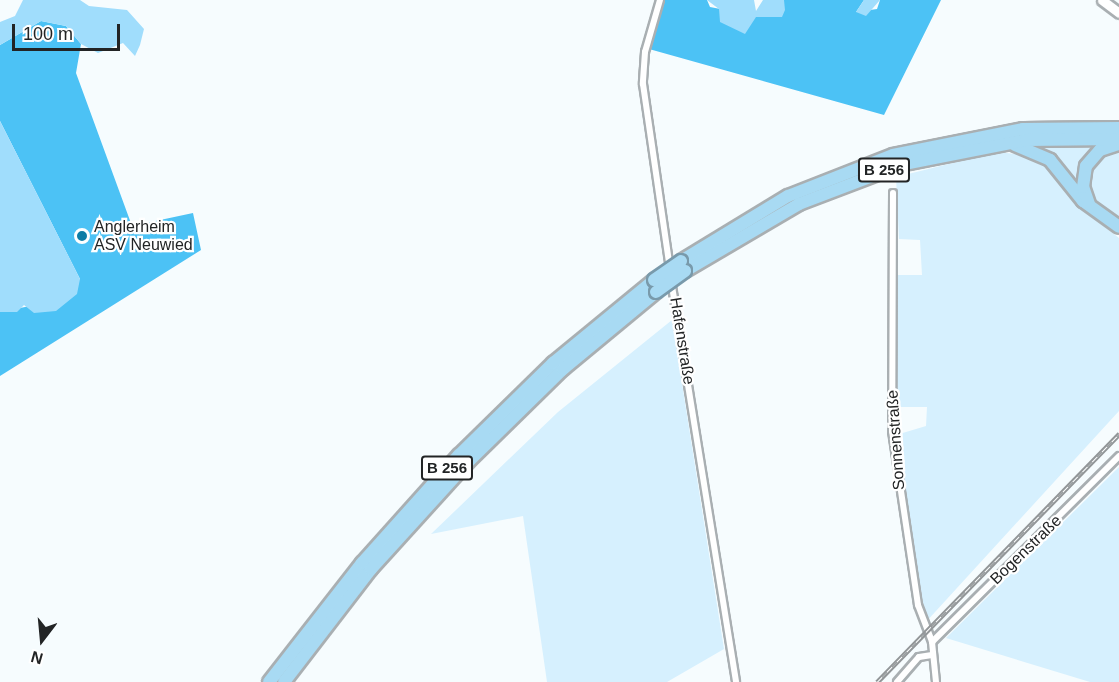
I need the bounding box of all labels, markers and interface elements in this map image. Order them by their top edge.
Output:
scale bar [15,12,123,50]
text: 100 m [23,24,73,44]
road number: B 256 [857,158,911,182]
place label: Anglerheim ASV Neuwied [94,217,193,255]
marker: Anglerheim ASV Neuwied [75,229,89,243]
street label: Hafenstraße [666,296,698,386]
street label: Sonnenstraße [883,389,909,491]
road number: B 256 [420,456,474,480]
street label: Bogenstraße [986,511,1066,589]
north arrow [12,610,72,670]
text: N [29,648,45,668]

